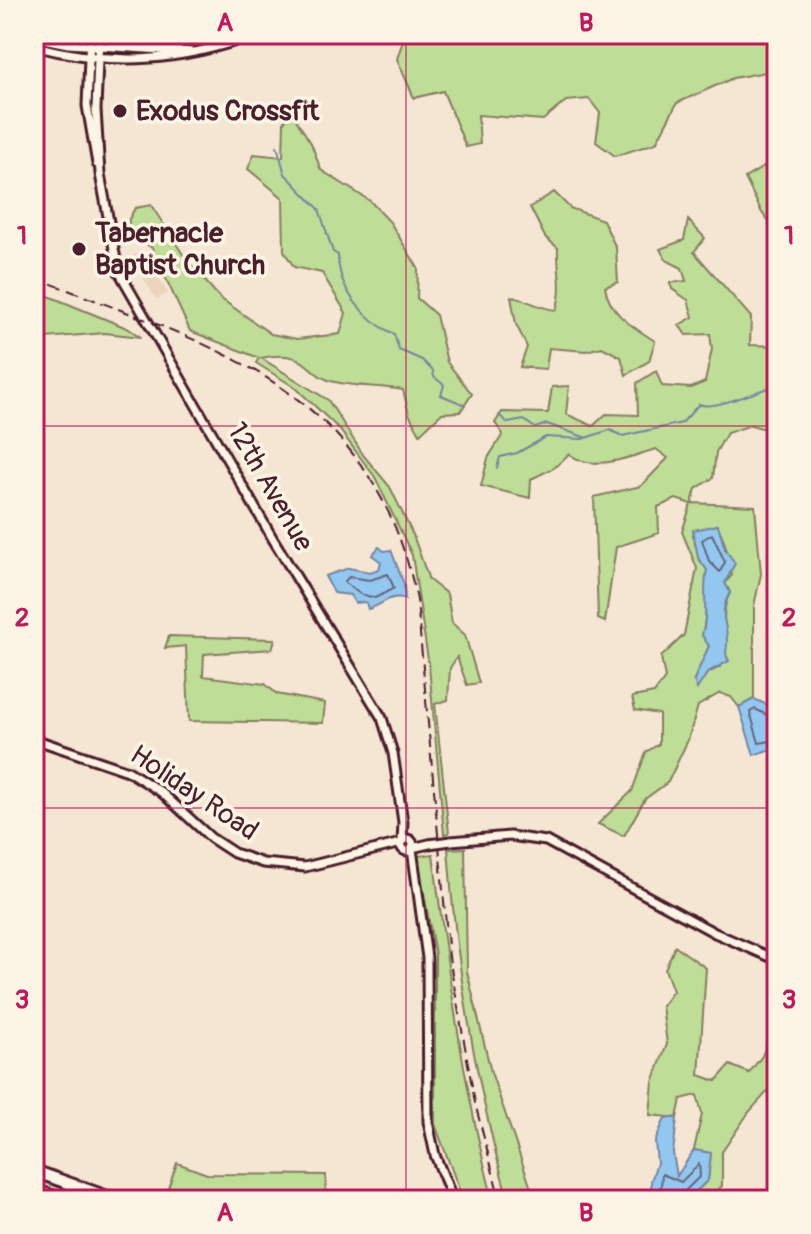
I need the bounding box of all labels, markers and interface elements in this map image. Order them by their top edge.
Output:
text: A [217,7,234,39]
text: B [579,7,593,39]
place label: Exodus Crossfit [136,94,320,129]
marker: Exodus Crossfit [111,102,129,120]
place label: Tabernacle Baptist Church [94,216,265,283]
text: 1 [17,220,27,252]
text: 1 [784,220,794,252]
marker: Tabernacle Baptist Church [70,240,88,258]
street label: 12th Avenue [219,416,321,558]
text: 2 [15,602,29,634]
text: 2 [782,602,796,634]
street label: Holiday Road [123,737,265,849]
text: 3 [15,984,29,1016]
text: 3 [782,984,796,1016]
text: A [217,1197,234,1229]
text: B [579,1197,593,1229]

